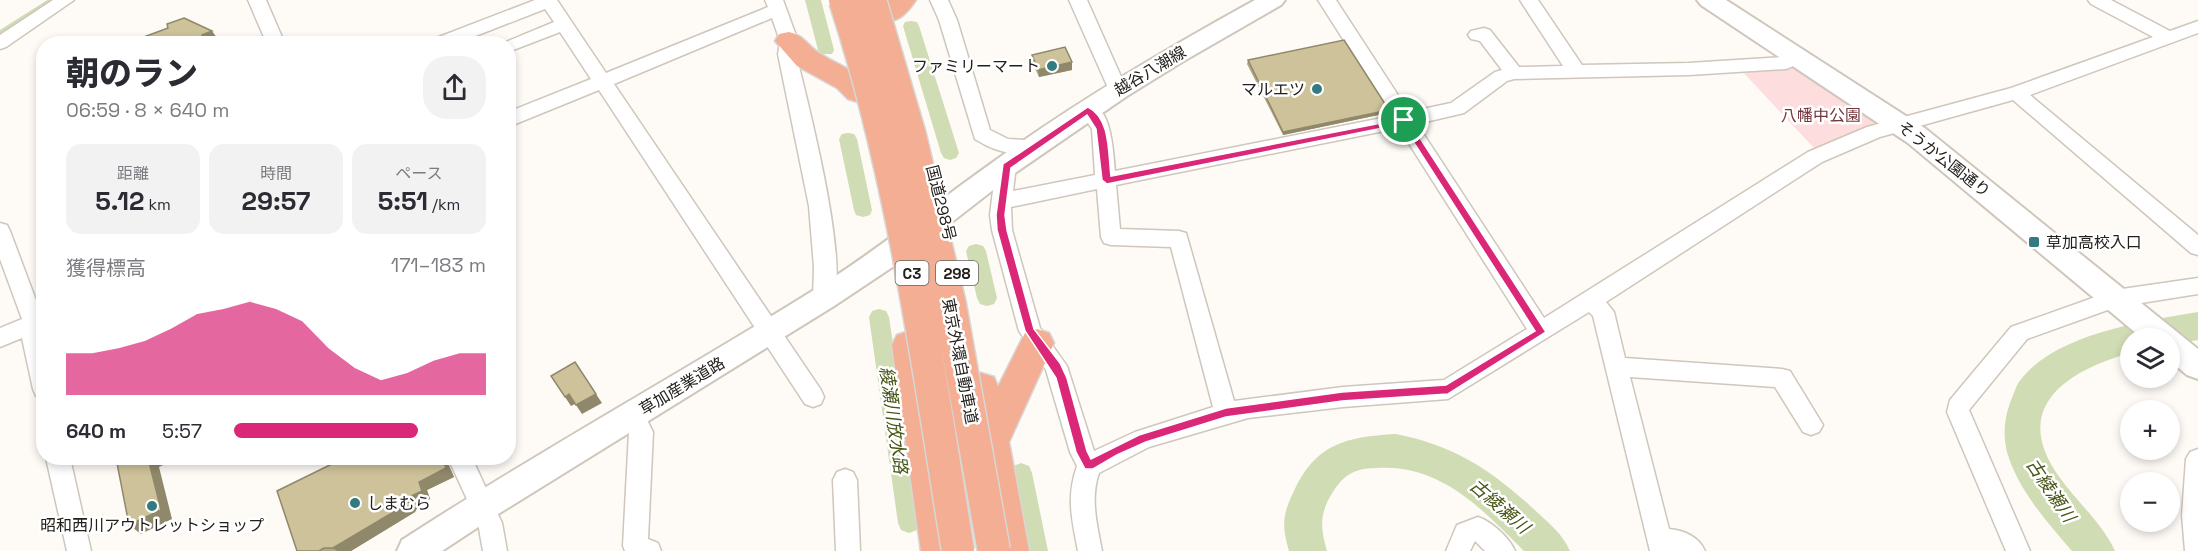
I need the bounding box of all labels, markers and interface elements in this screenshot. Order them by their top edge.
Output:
street label: 越谷八潮線 [1110,41,1190,101]
text: 朝のラン [66,53,198,95]
button: share [423,56,486,119]
place label: ファミリーマート [912,56,1040,77]
marker: ファミリーマート [1045,59,1059,73]
place label: マルエツ [1241,79,1305,100]
marker: マルエツ [1310,82,1324,96]
pin [1378,94,1429,145]
text: 06:59 · 8 × 640 m [66,97,229,123]
icon: arrive [1387,103,1420,136]
park label: 八幡中公園 [1781,105,1861,126]
street label: そうか公園通り [1893,116,1995,202]
text: 距離 [117,163,149,184]
text: 時間 [260,163,292,184]
text: ペース [395,163,443,184]
street label: 国道298号 [921,163,961,243]
text: 5.12 [95,184,144,218]
text: 29:57 [242,184,310,218]
text: 5:51 [378,184,428,218]
text: km [144,194,171,215]
text: /km [428,194,460,215]
place label: 草加高校入口 [2046,232,2142,253]
marker: 草加高校入口 [2027,235,2041,249]
text: 171–183 m [391,252,486,278]
text: 獲得標高 [66,255,146,281]
road number: C3 [896,261,928,285]
road number: 298 [936,261,978,285]
street label: 東京外環自動車道 [937,296,983,426]
map controls [2120,328,2180,532]
button: layers [2120,328,2180,388]
street label: 草加産業道路 [635,352,729,420]
water label: 綾瀬川放水路 [875,365,913,477]
button: + [2120,400,2180,460]
text: 640 m [66,418,126,444]
text: 5:57 [162,418,202,444]
water label: 古綾瀬川 [2021,454,2082,528]
button: − [2120,472,2180,532]
water label: 古綾瀬川 [1465,474,1536,540]
place label: しまむら [367,493,431,514]
marker: しまむら [348,496,362,510]
marker: 昭和西川アウトレットショップ [145,499,159,513]
place label: 昭和西川アウトレットショップ [40,515,264,536]

